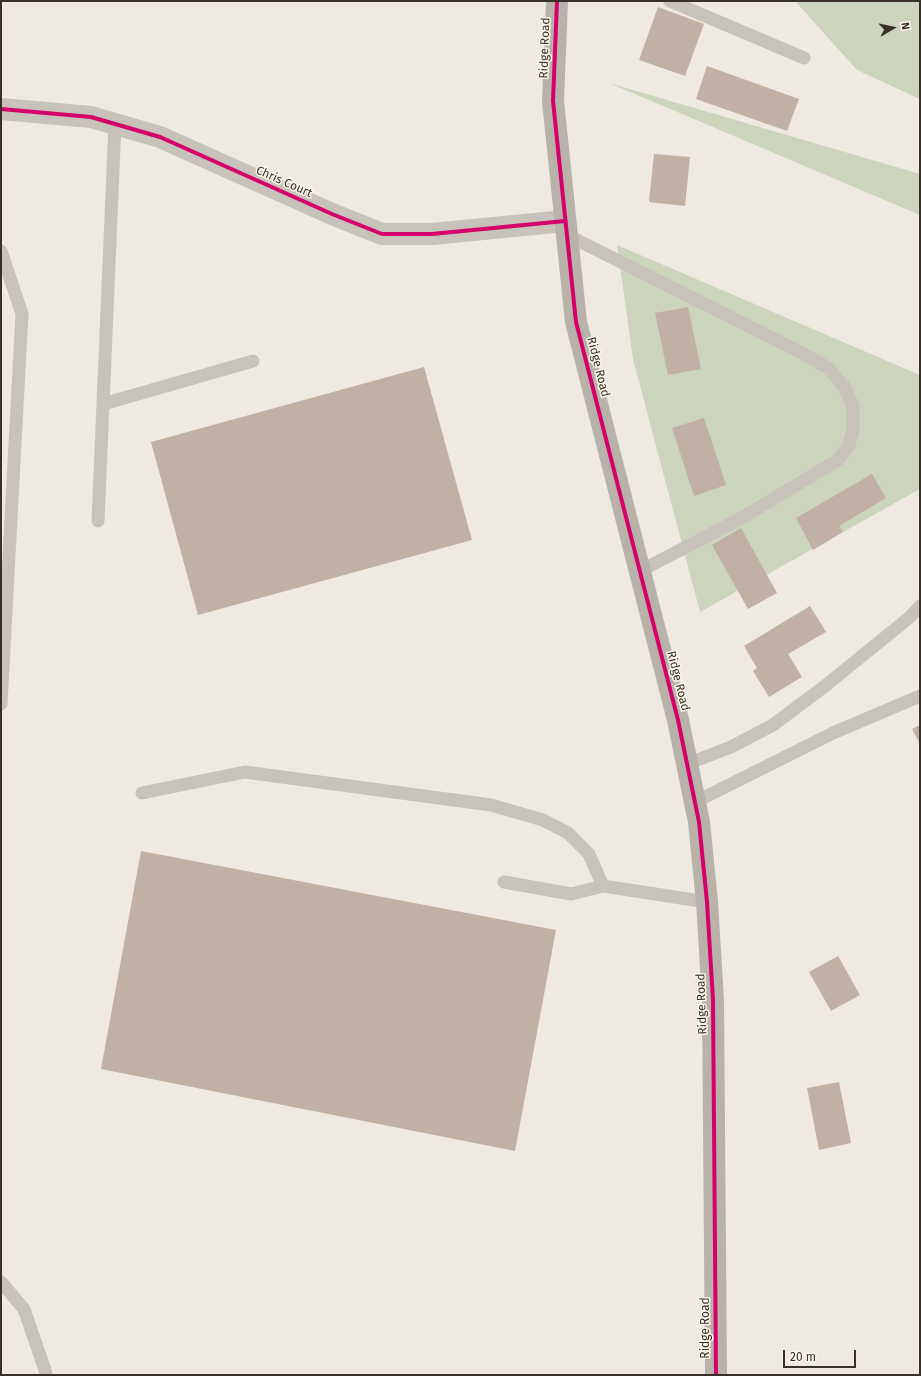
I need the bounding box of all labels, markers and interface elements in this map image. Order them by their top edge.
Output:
north arrow [873,8,913,48]
street label: Ridge Road [537,17,553,79]
text: N [898,21,912,31]
street label: Chris Court [254,163,314,201]
street label: Ridge Road [584,336,612,398]
street label: Ridge Road [664,650,692,712]
street label: Ridge Road [694,973,710,1035]
street label: Ridge Road [699,1297,713,1359]
scale bar [785,1342,858,1368]
text: 20 m [790,1350,816,1364]

